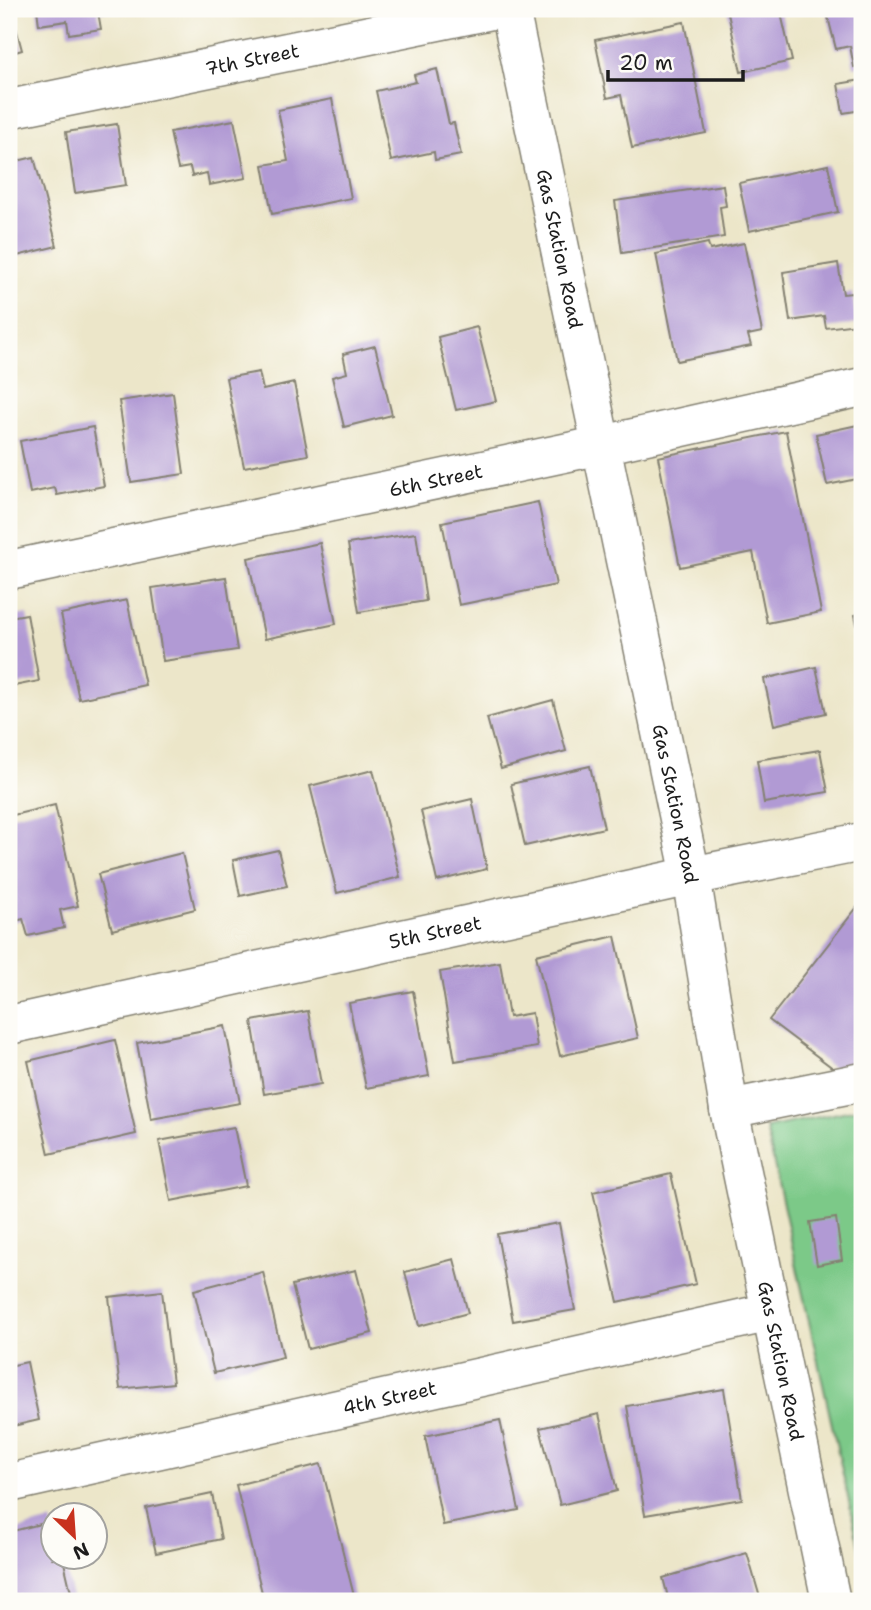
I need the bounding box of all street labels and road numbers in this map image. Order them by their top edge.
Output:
street label: 7th Street [203,37,301,81]
street label: Gas Station Road [531,167,589,331]
street label: 6th Street [386,458,485,502]
street label: Gas Station Road [647,722,705,885]
street label: 5th Street [386,910,484,954]
street label: Gas Station Road [753,1279,810,1443]
street label: 4th Street [340,1375,439,1420]

